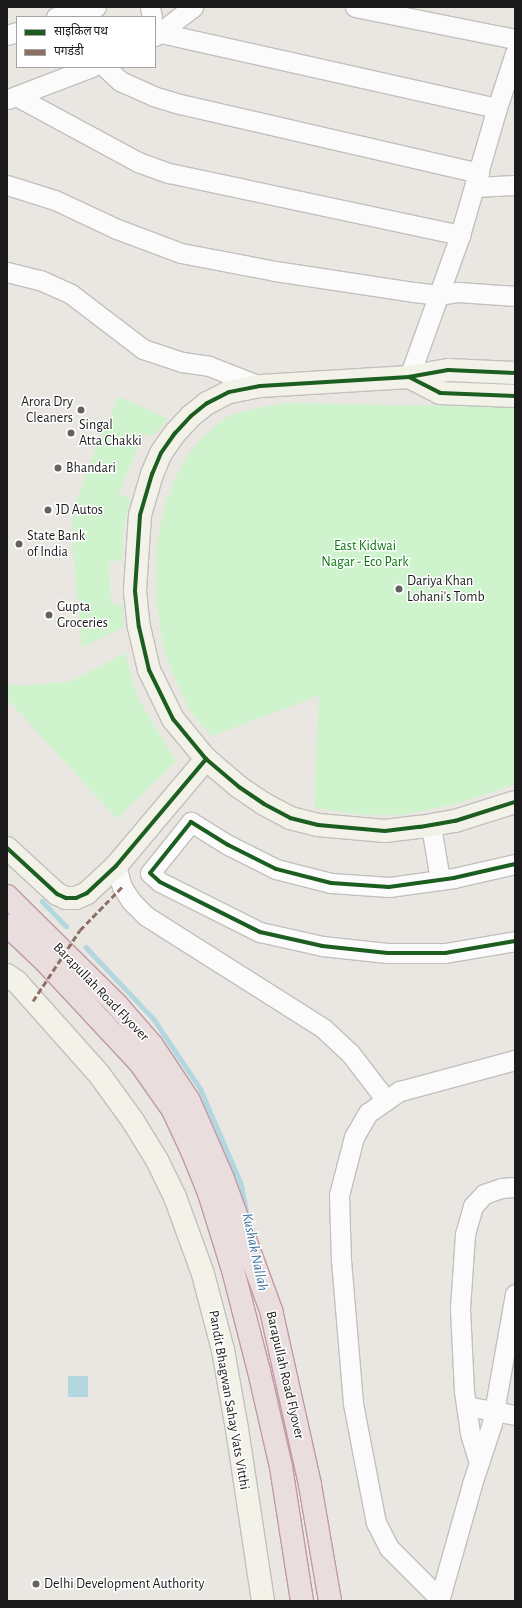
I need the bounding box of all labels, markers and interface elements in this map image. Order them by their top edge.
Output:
legend [16,16,156,68]
text: साइकिल पथ [54,25,108,37]
text: पगडंडी [54,45,84,57]
place label: Arora Dry Cleaners [21,394,73,426]
marker: Arora Dry Cleaners [76,405,86,415]
place label: Singal Atta Chakki [79,417,142,450]
marker: Singal Atta Chakki [66,428,76,438]
place label: Bhandari [66,460,116,476]
marker: Bhandari [53,463,63,473]
place label: JD Autos [56,502,103,518]
marker: JD Autos [43,505,53,515]
place label: State Bank of India [27,528,85,560]
park label: East Kidwai Nagar - Eco Park [321,538,409,570]
marker: State Bank of India [14,539,24,549]
place label: Dariya Khan Lohani's Tomb [407,573,485,606]
marker: Dariya Khan Lohani's Tomb [394,584,404,594]
place label: Gupta Groceries [57,599,108,632]
marker: Gupta Groceries [44,610,54,620]
street label: Barapullah Road Flyover [50,939,152,1045]
water label: Kushak Nallah [238,1211,272,1293]
street label: Pandit Bhagwan Sahay Vats Vitthi [205,1309,253,1491]
street label: Barapullah Road Flyover [262,1309,308,1441]
place label: Delhi Development Authority [44,1576,204,1592]
marker: Delhi Development Authority [31,1579,41,1589]

